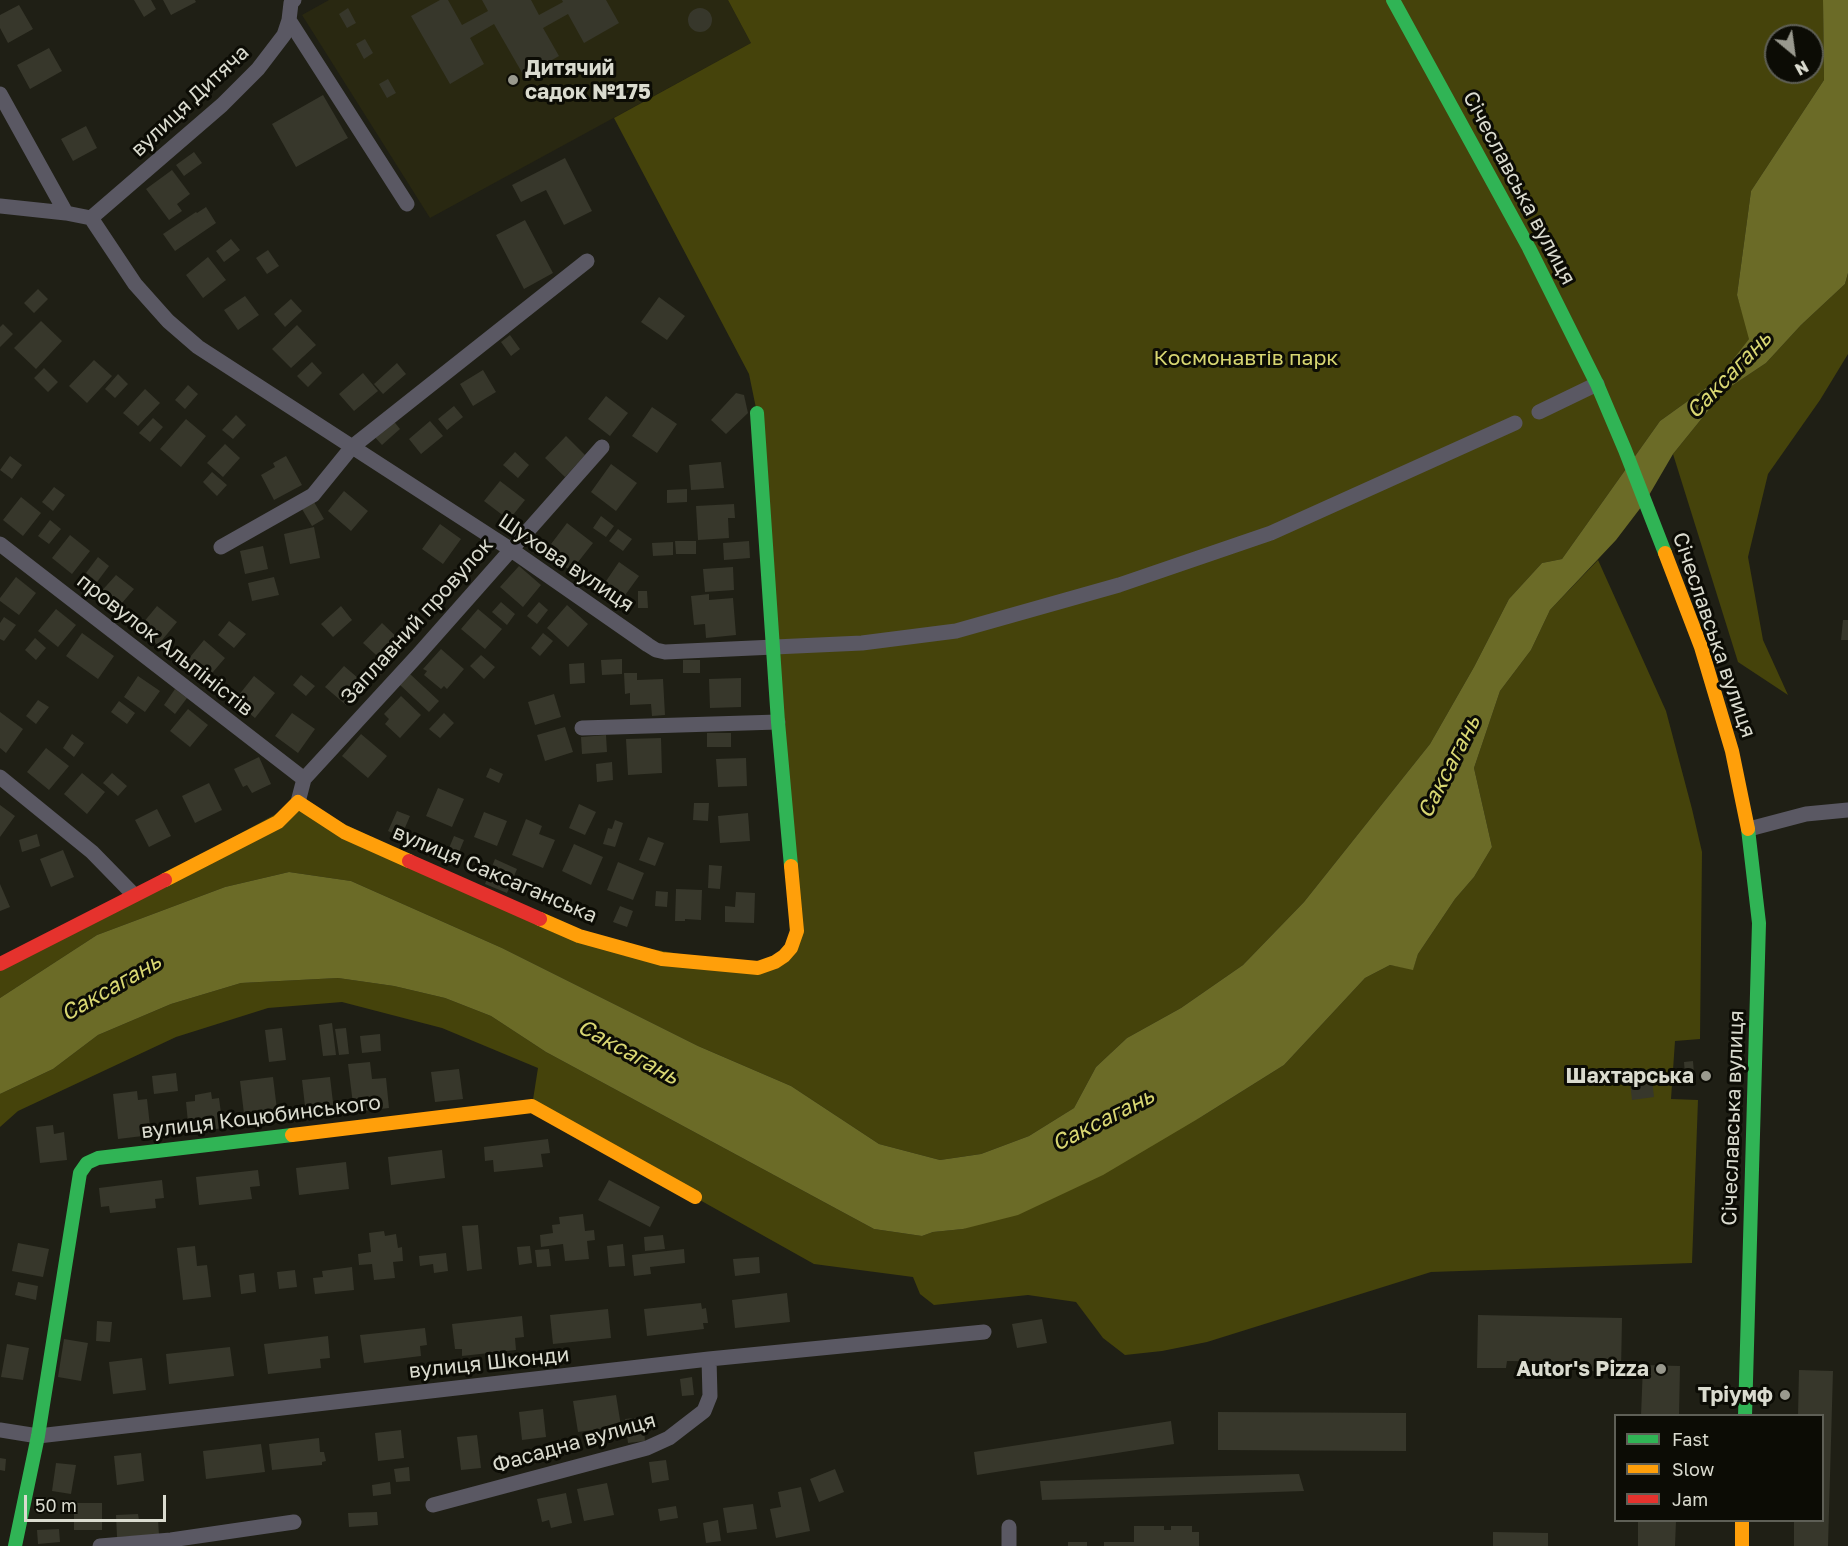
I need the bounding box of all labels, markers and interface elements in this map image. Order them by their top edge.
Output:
north arrow [1764,24,1824,84]
street label: вулиця Дитяча [126,40,254,162]
place label: Дитячий садок №175 [525,55,651,105]
text: N [1792,56,1812,80]
marker: Дитячий садок №175 [506,73,520,87]
street label: Січеславська вулиця [1457,87,1581,289]
water label: Саксагань [1681,326,1777,424]
park label: Космонавтів парк [1154,345,1338,371]
street label: Шухова вулиця [493,508,639,618]
street label: Січеславська вулиця [1667,529,1761,741]
street label: Заплавний провулок [336,533,498,709]
street label: провулок Альпіністів [72,568,258,722]
water label: Саксагань [1412,712,1486,822]
street label: вулиця Саксаганська [389,820,601,928]
water label: Саксагань [56,949,166,1027]
street label: Січеславська вулиця [1717,1010,1749,1226]
water label: Саксагань [573,1014,683,1090]
place label: Шахтарська [1565,1063,1694,1089]
marker: Шахтарська [1699,1069,1713,1083]
water label: Саксагань [1048,1083,1158,1157]
street label: вулиця Коцюбинського [140,1090,382,1144]
street label: вулиця Шконди [407,1342,571,1384]
place label: Autor's Pizza [1516,1356,1649,1382]
marker: Autor's Pizza [1654,1362,1668,1376]
place label: Тріумф [1698,1382,1773,1408]
marker: Тріумф [1778,1388,1792,1402]
street label: Фасадна вулиця [489,1408,659,1478]
legend [1614,1414,1824,1522]
text: Fast [1672,1428,1709,1450]
text: Slow [1672,1458,1714,1480]
scale bar [27,1483,170,1521]
text: Jam [1672,1488,1708,1510]
text: 50 m [35,1494,77,1516]

